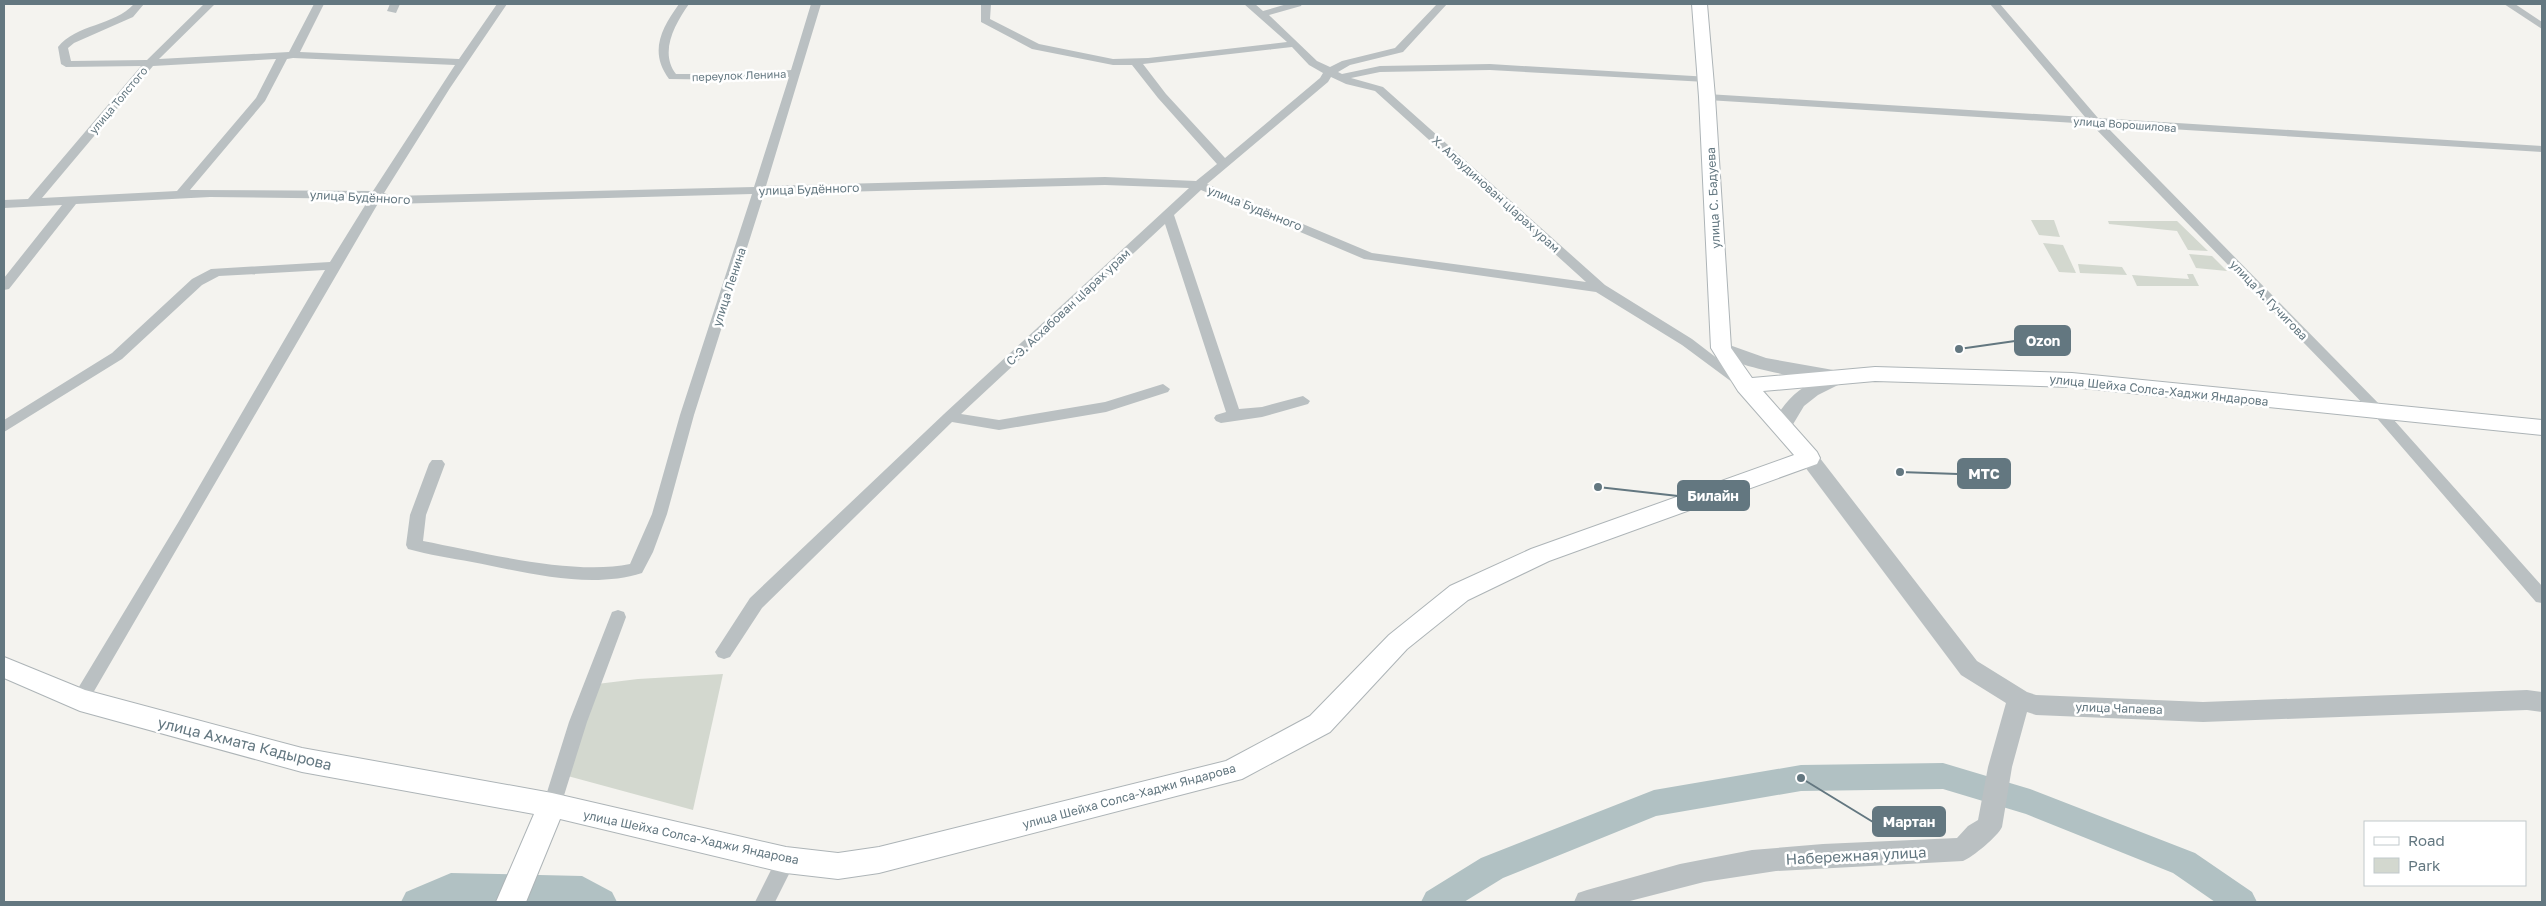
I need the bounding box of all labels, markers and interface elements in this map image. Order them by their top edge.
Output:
street label: улица Толстого [86,64,150,136]
street label: переулок Ленина [692,67,786,83]
street label: улица Ворошилова [2073,114,2177,134]
street label: Х. Алаудинован цIарах урам [1429,133,1563,255]
street label: улица С. Бадуева [1703,147,1723,249]
street label: улица Будённого [758,180,860,198]
street label: улица Будённого [1205,182,1305,234]
street label: улица Будённого [309,187,411,207]
street label: улица Ленина [709,245,749,329]
street label: С-Э. Асхабован цIарах урам [1003,245,1133,369]
street label: улица А. Гучигова [2227,257,2311,343]
callout: Ozon [2015,326,2070,355]
text: Ozon [2026,332,2060,349]
street label: улица Шейха Солса-Хаджи Яндарова [2049,371,2269,409]
callout: МТС [1958,459,2010,488]
text: МТС [1968,465,2000,482]
callout: Билайн [1678,481,1749,510]
text: Билайн [1687,487,1739,504]
street label: улица Чапаева [2075,699,2163,717]
street label: улица Ахмата Кадырова [156,713,334,773]
street label: улица Шейха Солса-Хаджи Яндарова [1021,760,1237,832]
street label: улица Шейха Солса-Хаджи Яндарова [582,807,800,867]
callout: Мартан [1873,807,1945,836]
text: Мартан [1883,813,1935,830]
legend [2364,821,2526,886]
text: Road [2408,831,2445,849]
street label: Набережная улица [1785,842,1927,868]
text: Park [2408,856,2441,874]

